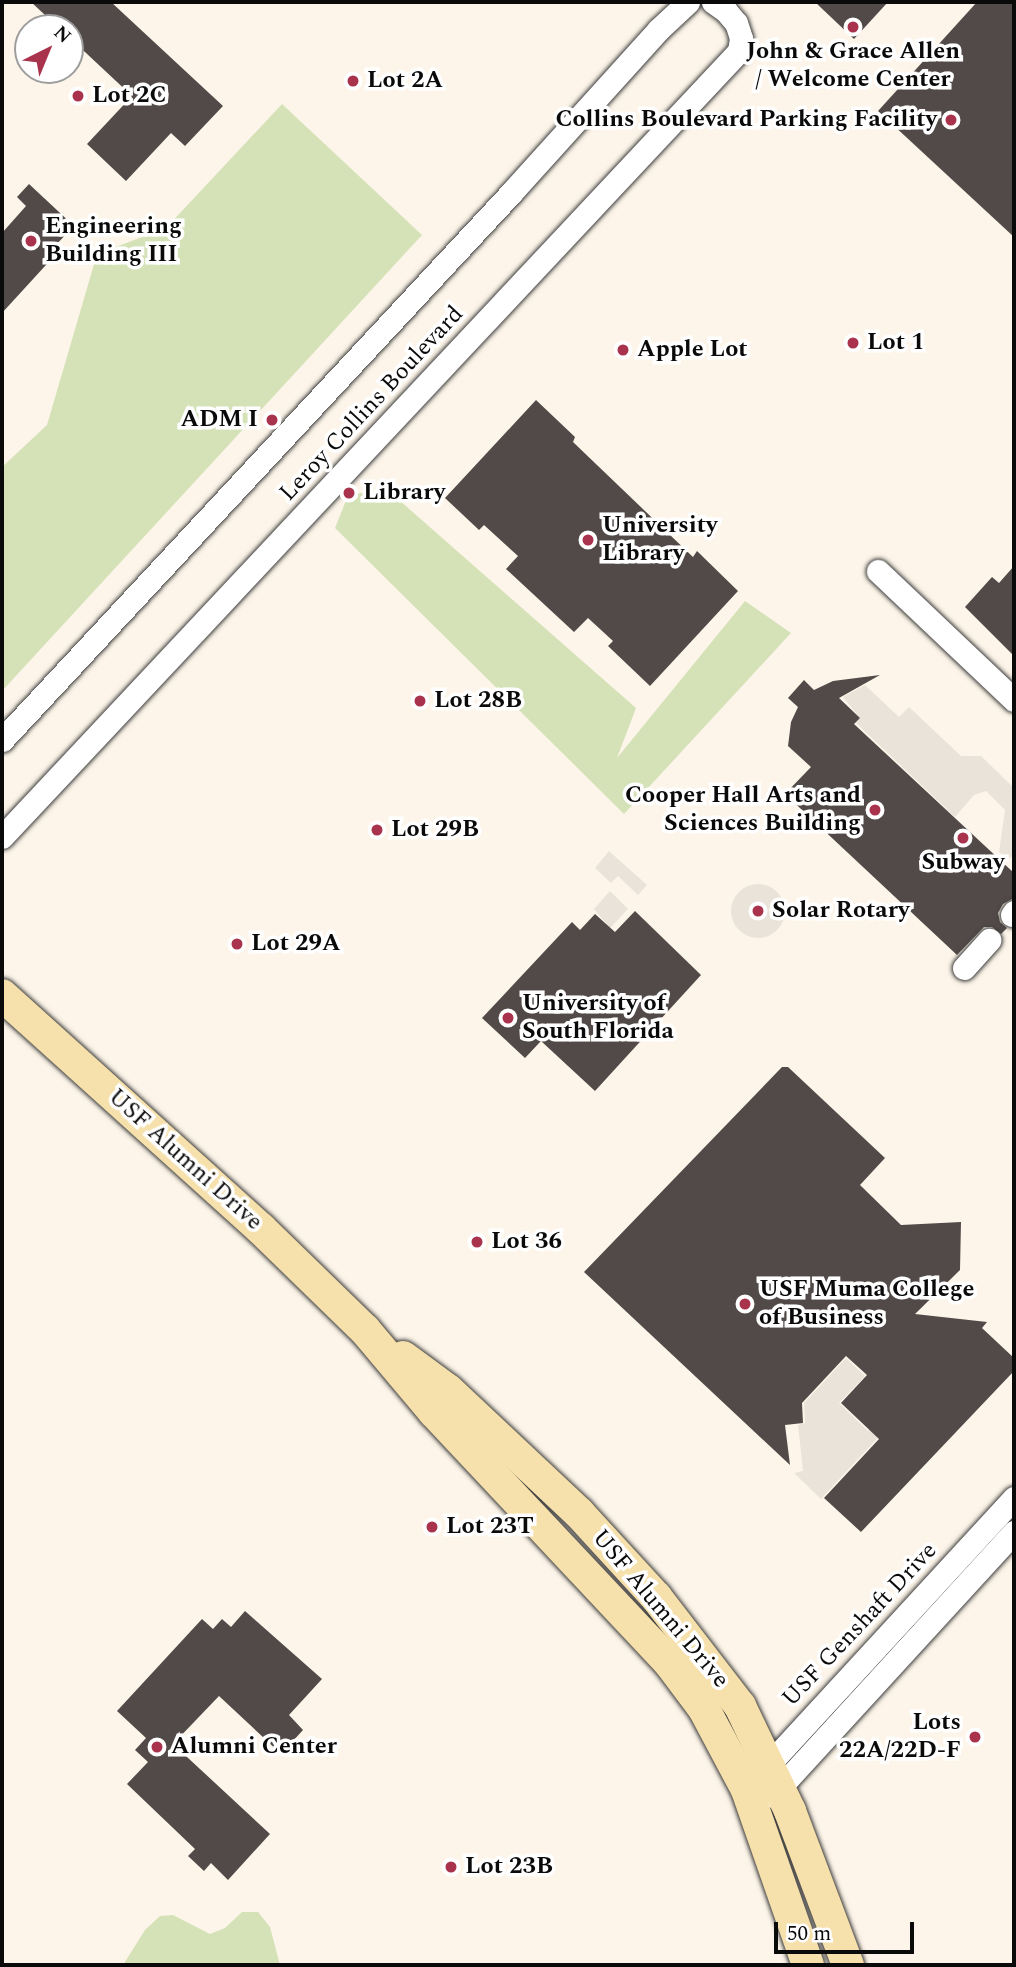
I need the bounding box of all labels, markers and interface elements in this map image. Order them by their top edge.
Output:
north arrow [14,14,84,84]
text: N [47,19,78,51]
marker: John & Grace Allen / Welcome Center [845,19,861,35]
place label: John & Grace Allen / Welcome Center [746,38,960,94]
place label: Lot 2A [367,67,443,95]
marker: Lot 2A [345,73,361,89]
place label: Lot 2C [92,82,166,110]
marker: Lot 2C [70,88,86,104]
place label: Collins Boulevard Parking Facility [555,106,937,134]
marker: Collins Boulevard Parking Facility [943,112,959,128]
place label: Engineering Building III [45,213,182,269]
marker: Engineering Building III [23,233,39,249]
street label: Leroy Collins Boulevard [274,300,470,508]
place label: Lot 1 [867,329,924,357]
marker: Lot 1 [845,335,861,351]
place label: Apple Lot [637,336,748,364]
marker: Apple Lot [615,342,631,358]
place label: ADM I [180,406,258,434]
marker: ADM I [264,412,280,428]
place label: Library [363,479,445,507]
marker: Library [341,485,357,501]
place label: University Library [602,512,718,568]
marker: University Library [580,532,596,548]
place label: Lot 28B [434,687,522,715]
marker: Lot 28B [412,693,428,709]
place label: Cooper Hall Arts and Sciences Building [625,782,861,838]
marker: Cooper Hall Arts and Sciences Building [867,802,883,818]
place label: Lot 29B [391,816,479,844]
marker: Lot 29B [369,822,385,838]
marker: Subway [955,830,971,846]
place label: Subway [921,849,1005,877]
place label: Solar Rotary [772,897,910,925]
marker: Solar Rotary [750,903,766,919]
place label: Lot 29A [251,930,340,958]
marker: Lot 29A [229,936,245,952]
place label: University of South Florida [522,990,674,1046]
marker: University of South Florida [500,1010,516,1026]
street label: USF Alumni Drive [102,1083,268,1237]
place label: Lot 36 [491,1228,562,1256]
marker: Lot 36 [469,1234,485,1250]
place label: USF Muma College of Business [759,1276,974,1332]
marker: USF Muma College of Business [737,1296,753,1312]
place label: Lot 23T [446,1513,534,1541]
marker: Lot 23T [424,1519,440,1535]
street label: USF Alumni Drive [585,1524,735,1694]
street label: USF Genshaft Drive [776,1537,944,1713]
place label: Lots 22A/22D-F [839,1709,961,1765]
marker: Lots 22A/22D-F [967,1729,983,1745]
place label: Alumni Center [171,1733,337,1761]
marker: Alumni Center [149,1739,165,1755]
place label: Lot 23B [465,1853,553,1881]
marker: Lot 23B [443,1859,459,1875]
scale bar [778,1908,918,1952]
text: 50 m [787,1918,831,1950]

